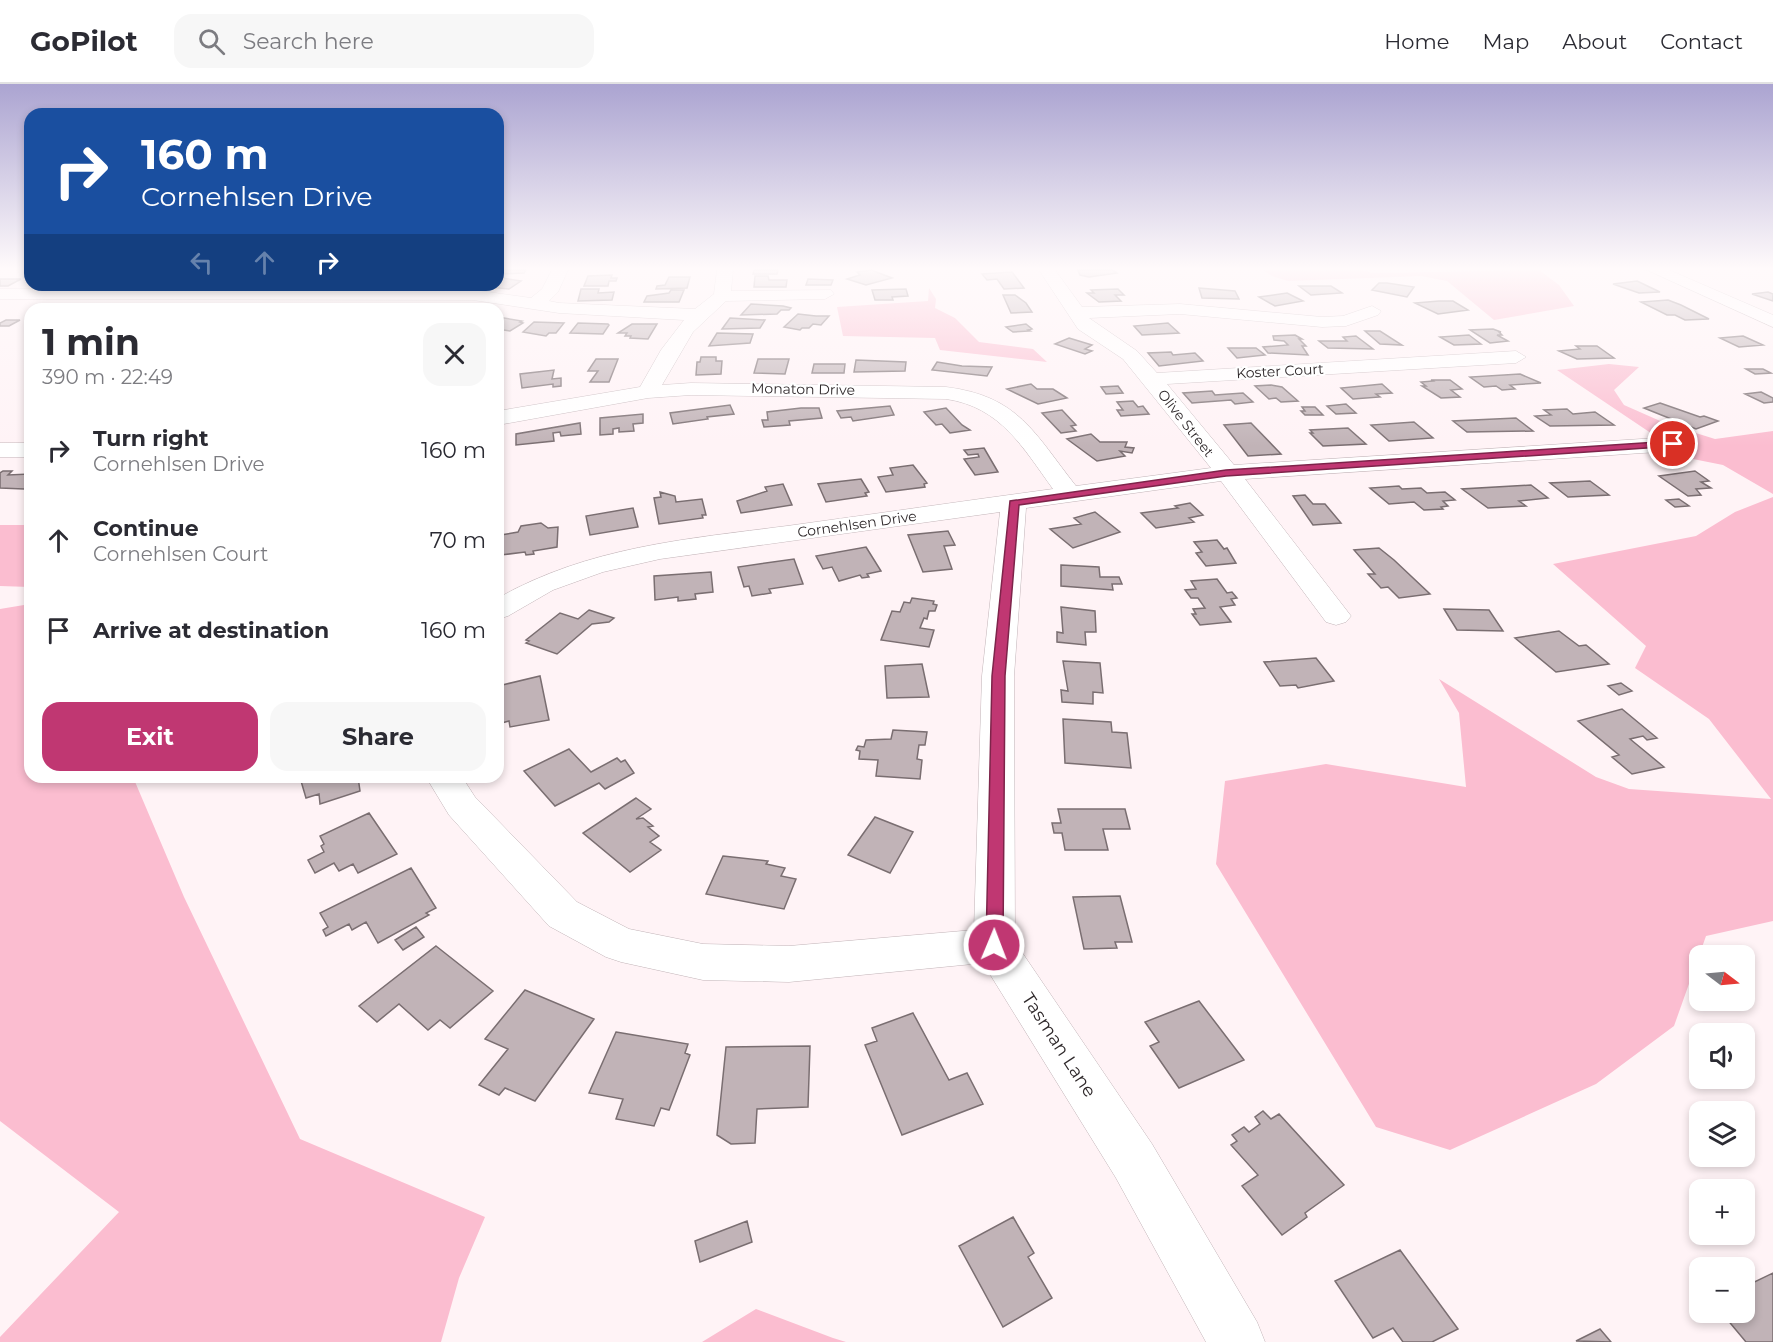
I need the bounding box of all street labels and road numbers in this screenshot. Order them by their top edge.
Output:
street label: Koster Court [1236,360,1325,382]
street label: Monaton Drive [751,379,855,399]
street label: Olive Street [1154,386,1218,461]
street label: Cornehlsen Drive [796,507,918,541]
street label: Tasman Lane [1017,989,1101,1101]

